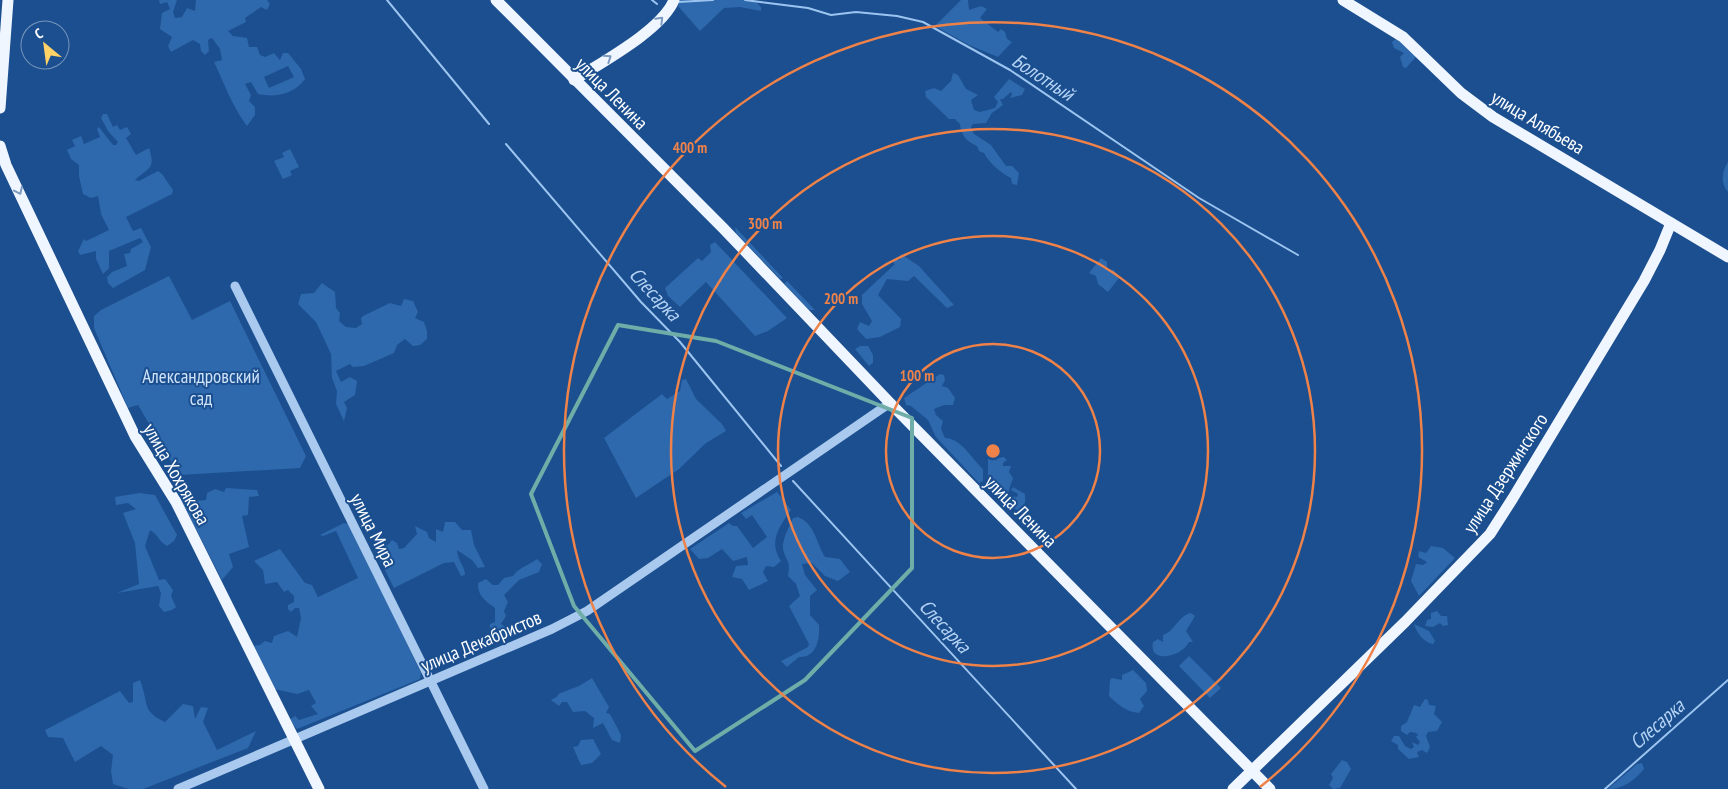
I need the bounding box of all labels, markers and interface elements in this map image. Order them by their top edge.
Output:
one-way arrow [654,17,663,26]
north arrow [20,20,70,70]
text: С [32,24,46,43]
water label: Болотный [1007,47,1081,108]
street label: улица Ленина [571,52,653,134]
one-way arrow [602,55,611,64]
street label: улица Алябьева [1487,85,1589,159]
text: 400 m [673,138,707,157]
one-way arrow [12,186,23,195]
text: 300 m [748,214,782,233]
water label: Слесарка [624,262,687,327]
text: 200 m [824,289,858,308]
park label: Александровский сад [142,364,260,410]
text: 100 m [900,366,934,385]
street label: улица Дзержинского [1457,409,1553,537]
street label: улица Хохрякова [138,419,216,529]
centre of rings [984,442,1002,460]
street label: улица Ленина [980,470,1062,552]
street label: улица Мира [345,489,403,571]
water label: Слесарка [914,594,977,659]
street label: улица Декабристов [417,605,545,677]
water label: Слесарка [1624,692,1691,755]

